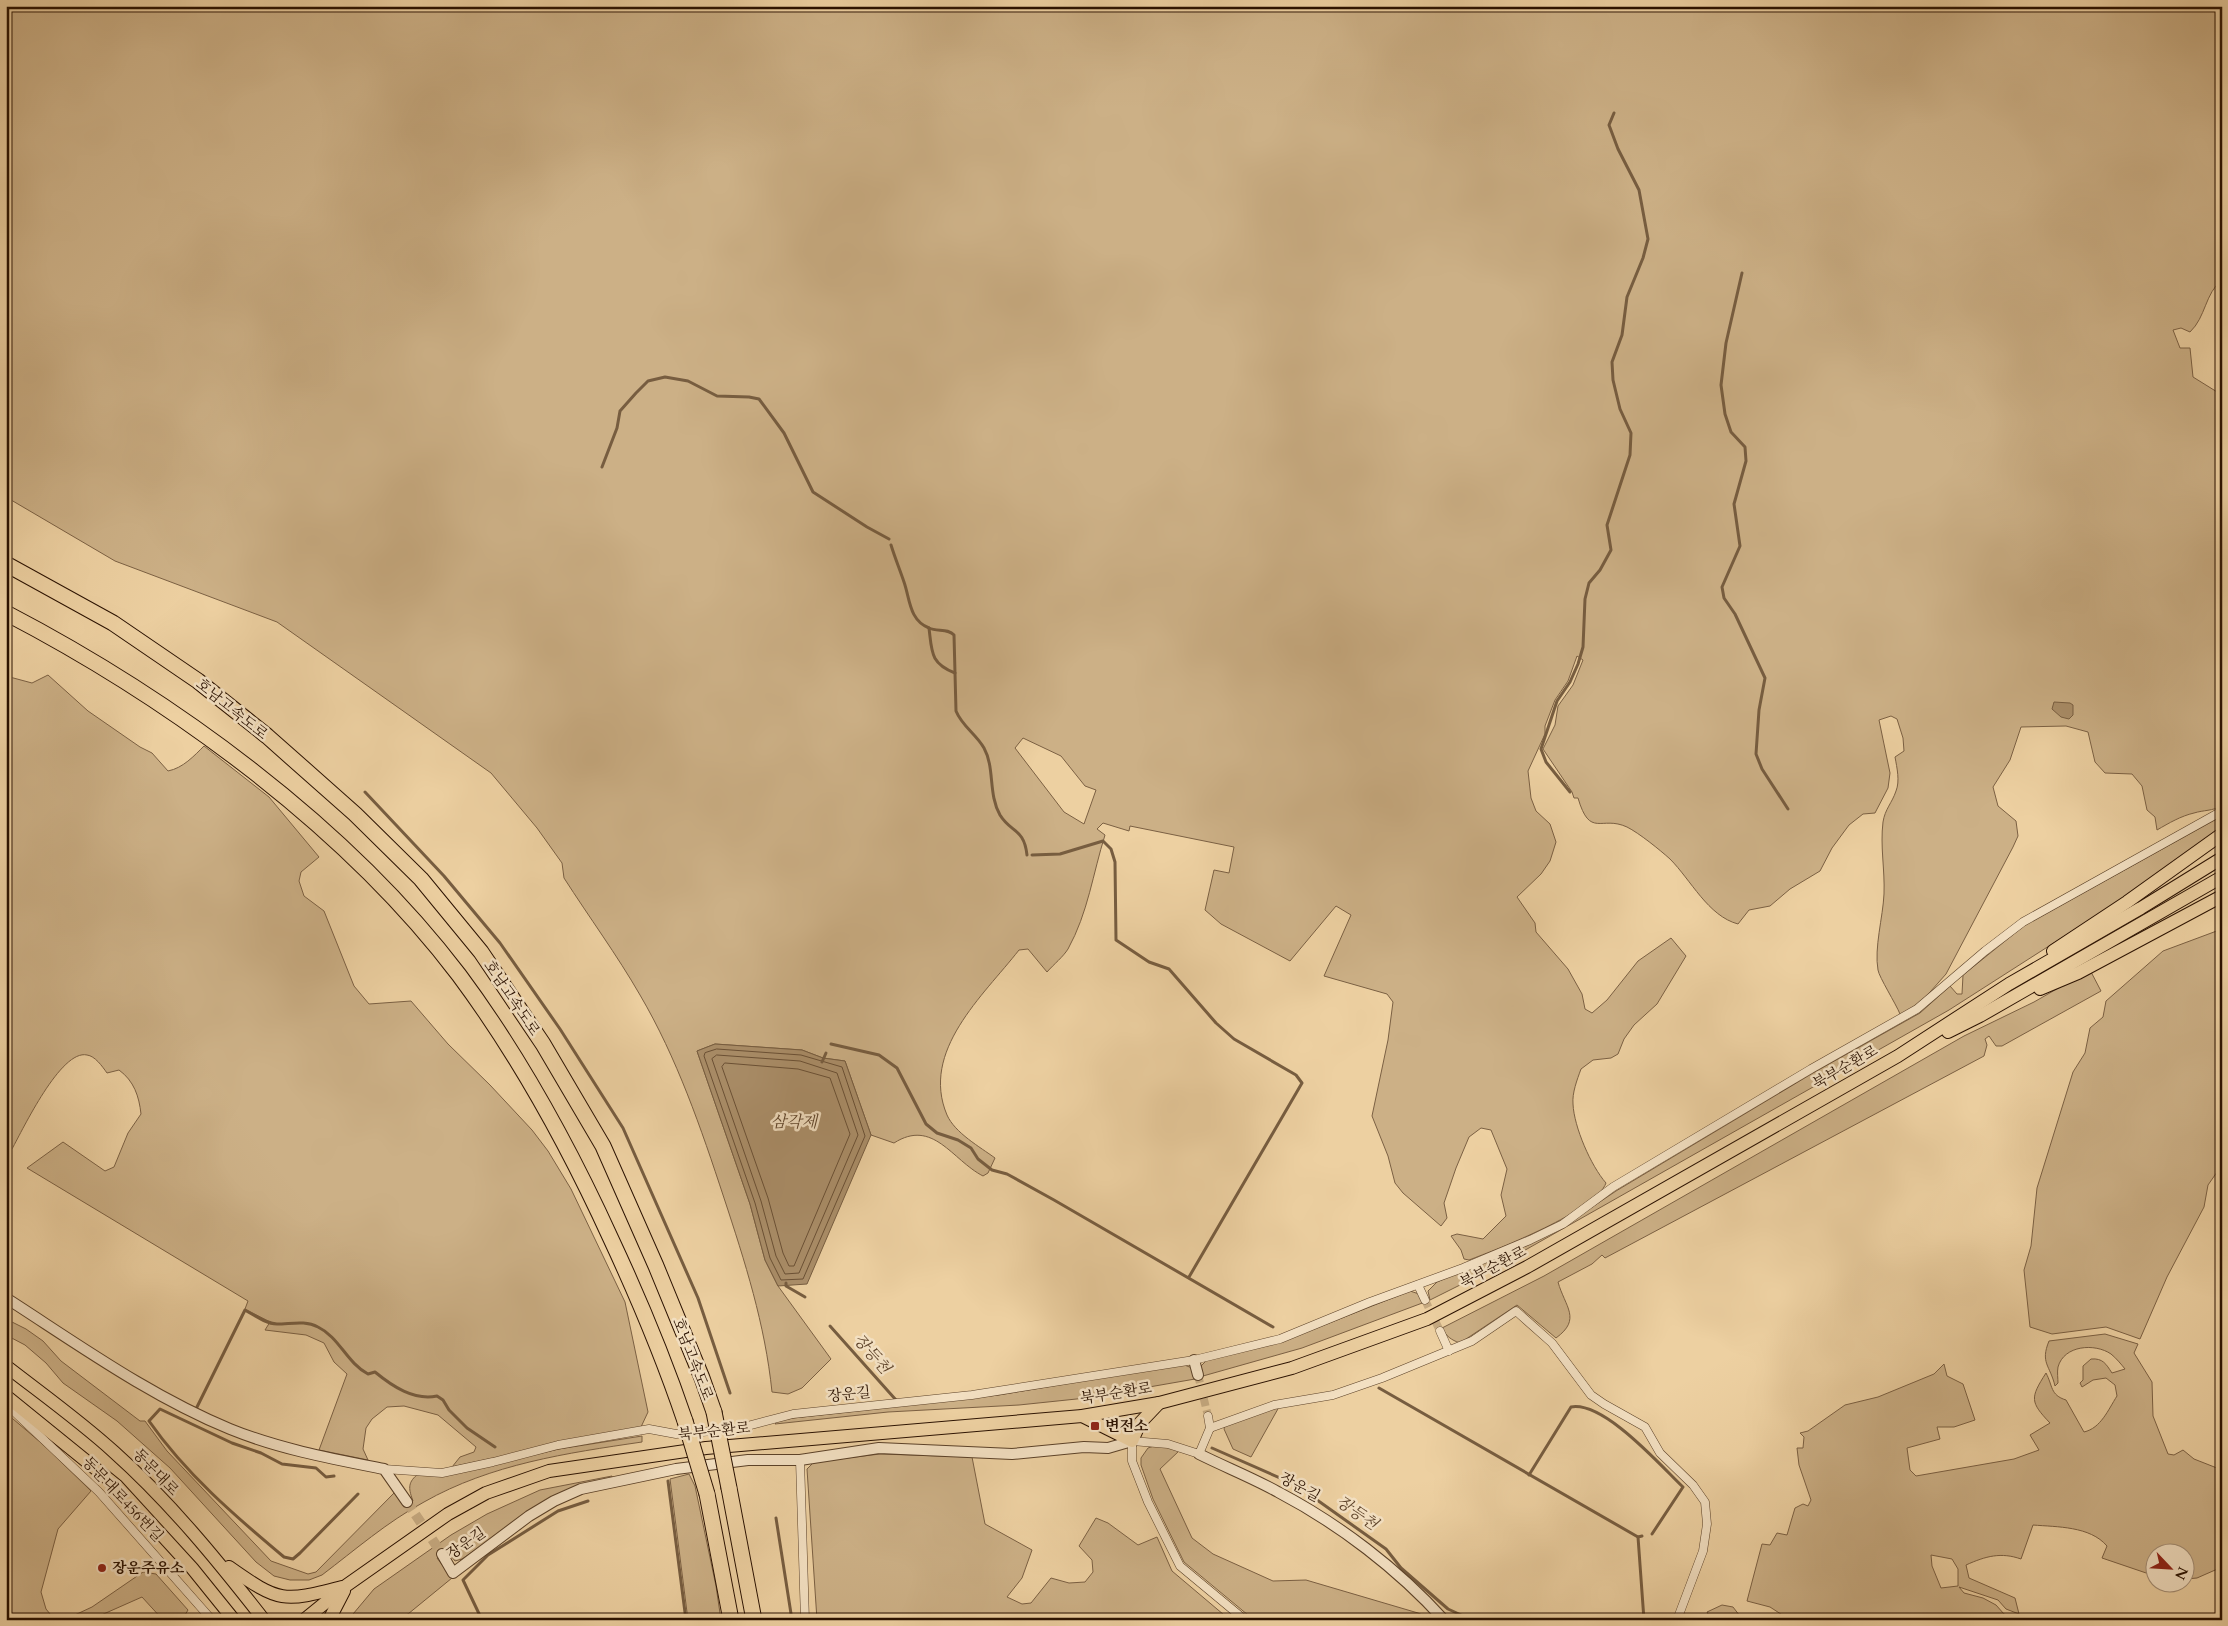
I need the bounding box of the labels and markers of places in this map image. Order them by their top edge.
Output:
place label: 변전소 [1105,1416,1149,1436]
marker: 변전소 [1089,1420,1101,1432]
place label: 장운주유소 [112,1558,185,1578]
marker: 장운주유소 [96,1562,108,1574]

